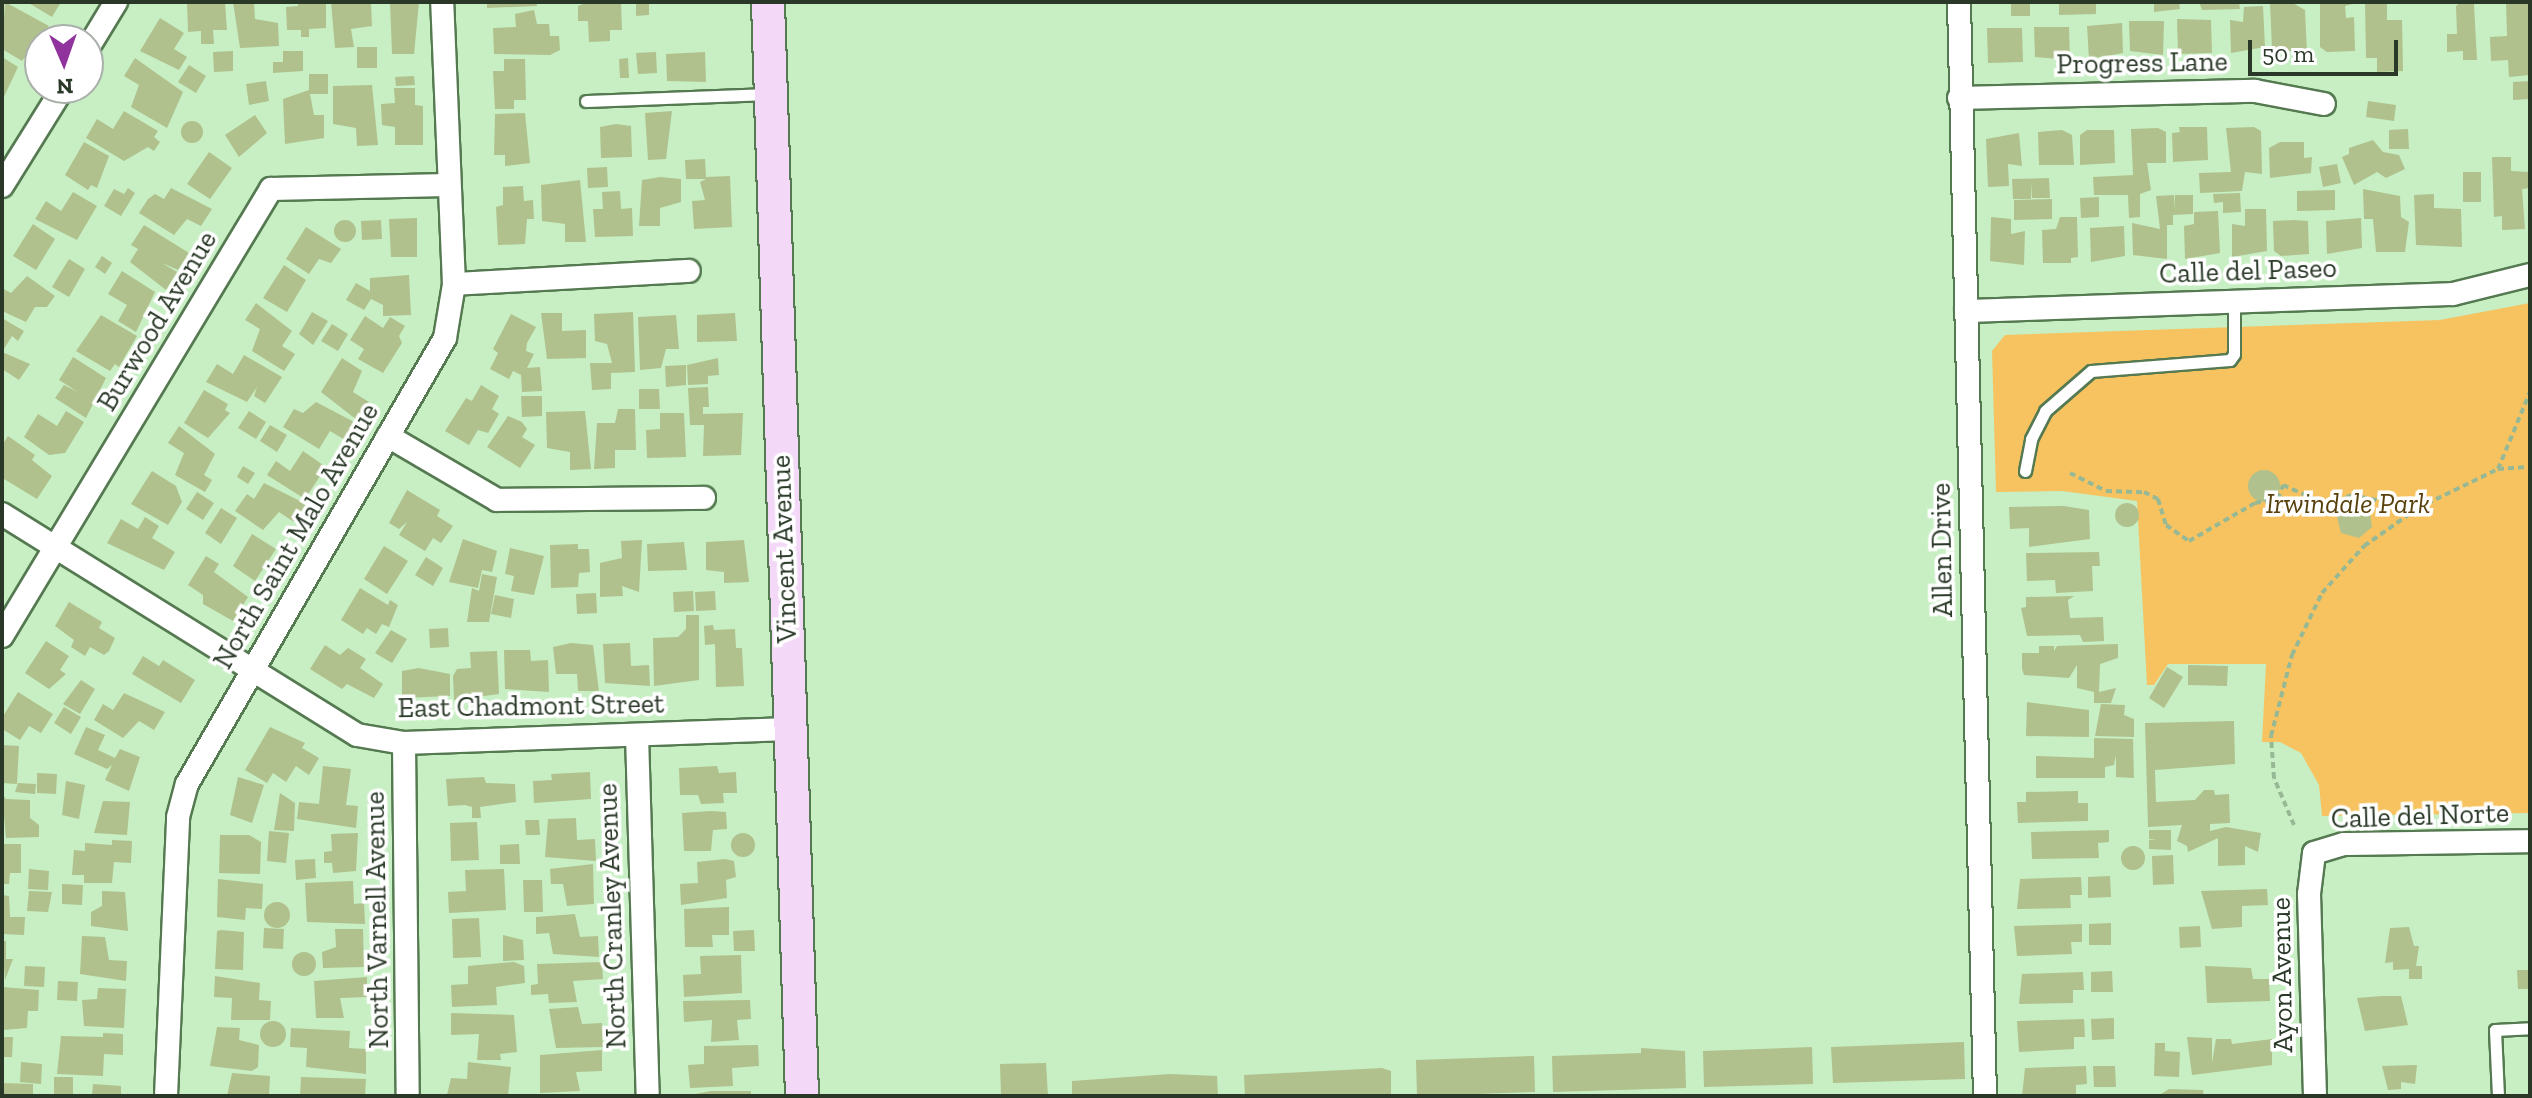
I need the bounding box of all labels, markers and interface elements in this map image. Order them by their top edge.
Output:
north arrow [24,24,104,104]
scale bar [2252,24,2402,74]
text: 50 m [2262,39,2314,68]
street label: Progress Lane [2056,45,2228,81]
text: N [56,73,74,100]
street label: Burwood Avenue [90,225,224,417]
street label: Calle del Paseo [2159,251,2337,291]
street label: North Saint Malo Avenue [206,397,386,675]
street label: Vincent Avenue [764,454,804,644]
street label: Allen Drive [1924,482,1960,618]
park label: Irwindale Park [2266,487,2430,521]
street label: East Chadmont Street [397,687,665,725]
street label: North Cranley Avenue [591,782,633,1050]
street label: North Varnell Avenue [358,790,396,1050]
street label: Calle del Norte [2330,796,2510,836]
street label: Ayon Avenue [2264,897,2300,1053]

